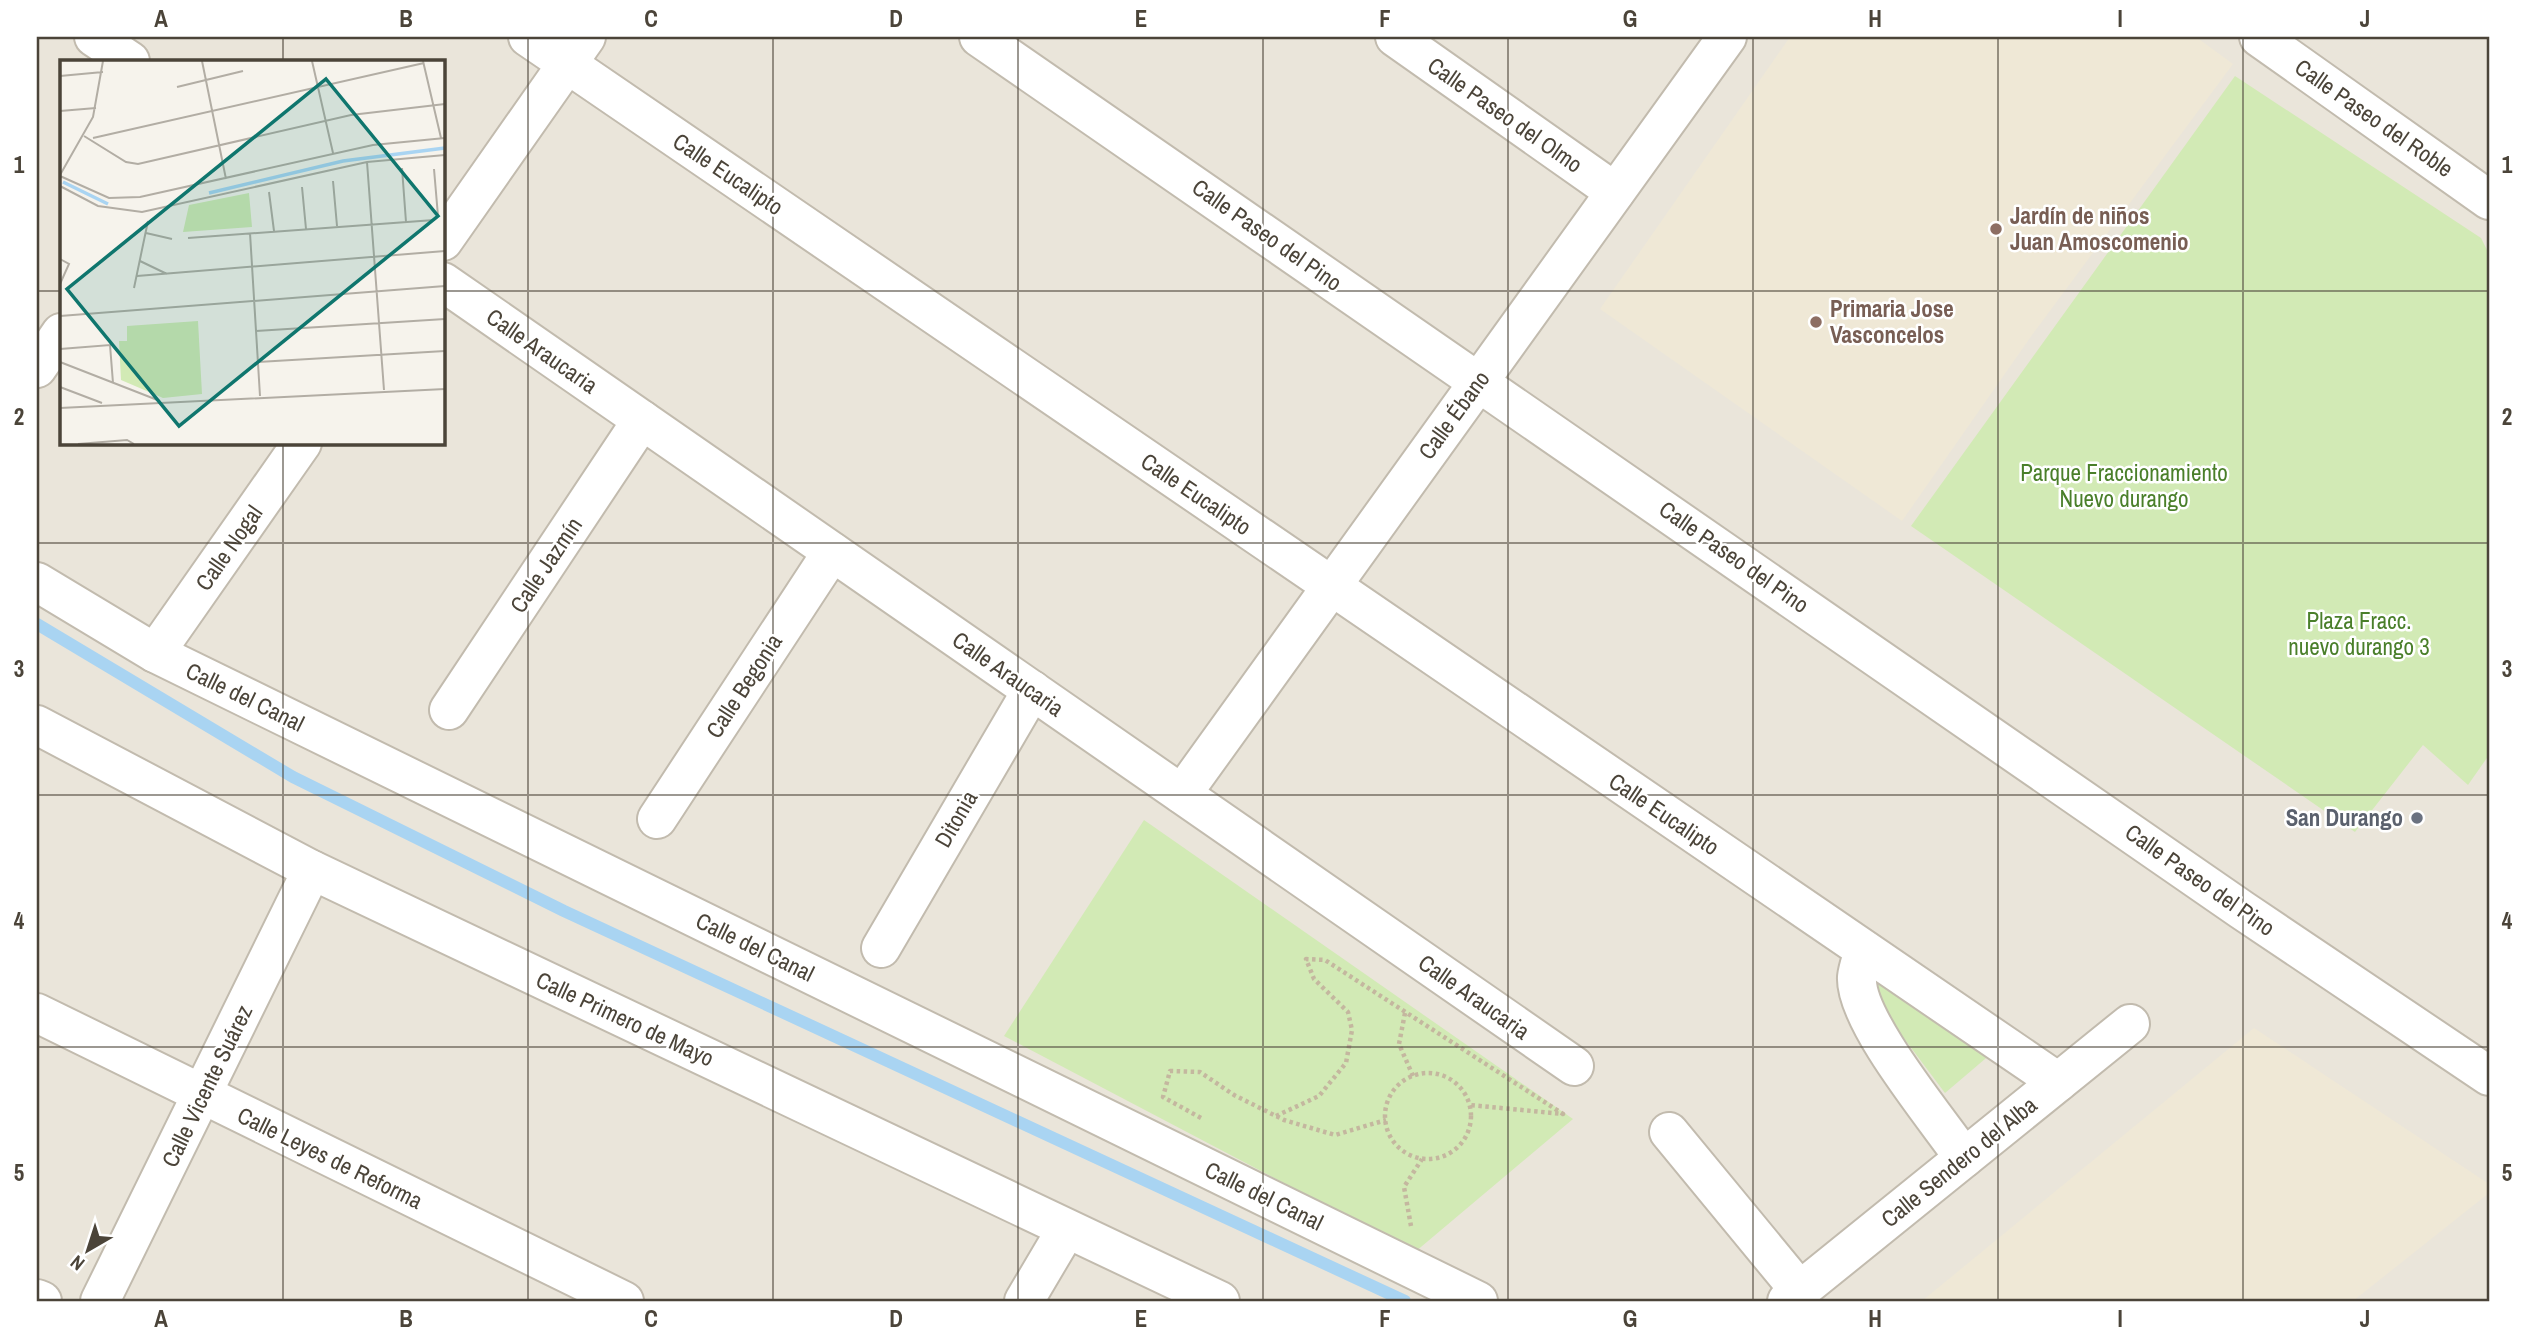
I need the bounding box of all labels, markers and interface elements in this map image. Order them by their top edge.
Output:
text: A [154,3,168,34]
text: B [399,3,413,34]
text: C [644,3,658,34]
text: D [889,3,903,34]
text: E [1135,3,1147,34]
text: F [1379,3,1391,34]
text: G [1623,3,1637,34]
text: H [1868,3,1882,34]
text: I [2117,3,2123,34]
text: J [2360,3,2370,34]
street label: Calle Paseo del Olmo [1422,50,1589,180]
street label: Calle Paseo del Roble [2289,51,2460,184]
inset map [60,60,444,444]
street label: Calle Eucalipto [667,125,790,222]
text: 1 [14,149,25,180]
text: 1 [2502,149,2513,180]
street label: Calle Paseo del Pino [1186,171,1348,298]
place label: Jardín de niños Juan Amoscomenio [2010,200,2189,257]
marker: Jardín de niños Juan Amoscomenio [1988,221,2004,237]
place label: Primaria Jose Vasconcelos [1830,293,1954,350]
street label: Calle Araucaria [481,301,604,401]
marker: Primaria Jose Vasconcelos [1808,314,1824,330]
street label: Calle Ébano [1411,364,1496,465]
text: 2 [14,401,24,432]
text: 2 [2502,401,2512,432]
street label: Calle Eucalipto [1135,445,1258,542]
park label: Parque Fraccionamiento Nuevo durango [2020,457,2228,514]
street label: Calle Paseo del Pino [1653,493,1815,620]
street label: Calle Nogal [188,499,269,597]
street label: Calle Jazmín [502,511,589,619]
park label: Plaza Fracc. nuevo durango 3 [2288,605,2430,662]
street label: Calle Araucaria [947,624,1070,724]
street label: Calle Begonia [698,627,789,744]
text: 3 [14,653,24,684]
text: 3 [2502,653,2512,684]
street label: Calle del Canal [181,655,309,739]
street label: Calle Eucalipto [1603,765,1726,862]
street label: Ditonia [927,784,984,853]
place label: San Durango [2286,802,2403,833]
marker: San Durango [2409,810,2425,826]
street label: Calle Paseo del Pino [2119,816,2281,943]
text: 4 [14,905,25,936]
street label: Calle del Canal [691,905,819,989]
text: 4 [2502,905,2513,936]
street label: Calle Araucaria [1413,947,1536,1047]
street label: Calle Primero de Mayo [531,964,719,1073]
street label: Calle Vicente Suárez [154,1000,259,1172]
street label: Calle Sendero del Alba [1874,1089,2043,1234]
street label: Calle Leyes de Reforma [233,1099,428,1216]
street label: Calle del Canal [1200,1154,1328,1238]
text: 5 [14,1157,24,1188]
text: 5 [2502,1157,2512,1188]
north arrow [52,1216,122,1286]
text: N [65,1250,90,1277]
text: A [154,1303,168,1334]
text: B [399,1303,413,1334]
text: C [644,1303,658,1334]
text: D [889,1303,903,1334]
text: E [1135,1303,1147,1334]
text: F [1379,1303,1391,1334]
text: G [1623,1303,1637,1334]
text: H [1868,1303,1882,1334]
text: I [2117,1303,2123,1334]
text: J [2360,1303,2370,1334]

